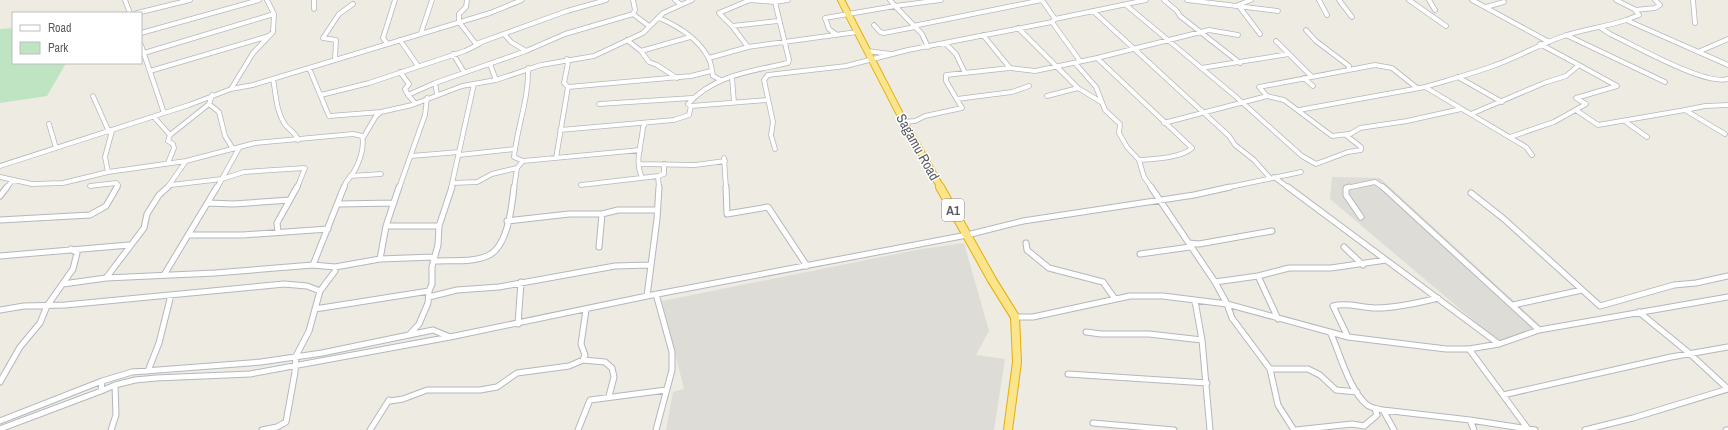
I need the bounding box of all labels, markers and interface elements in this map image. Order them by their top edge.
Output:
legend [12,12,142,64]
text: Road [48,20,72,36]
text: Park [48,40,68,56]
street label: Sagamu Road [892,111,944,183]
road number: A1 [942,199,964,221]

